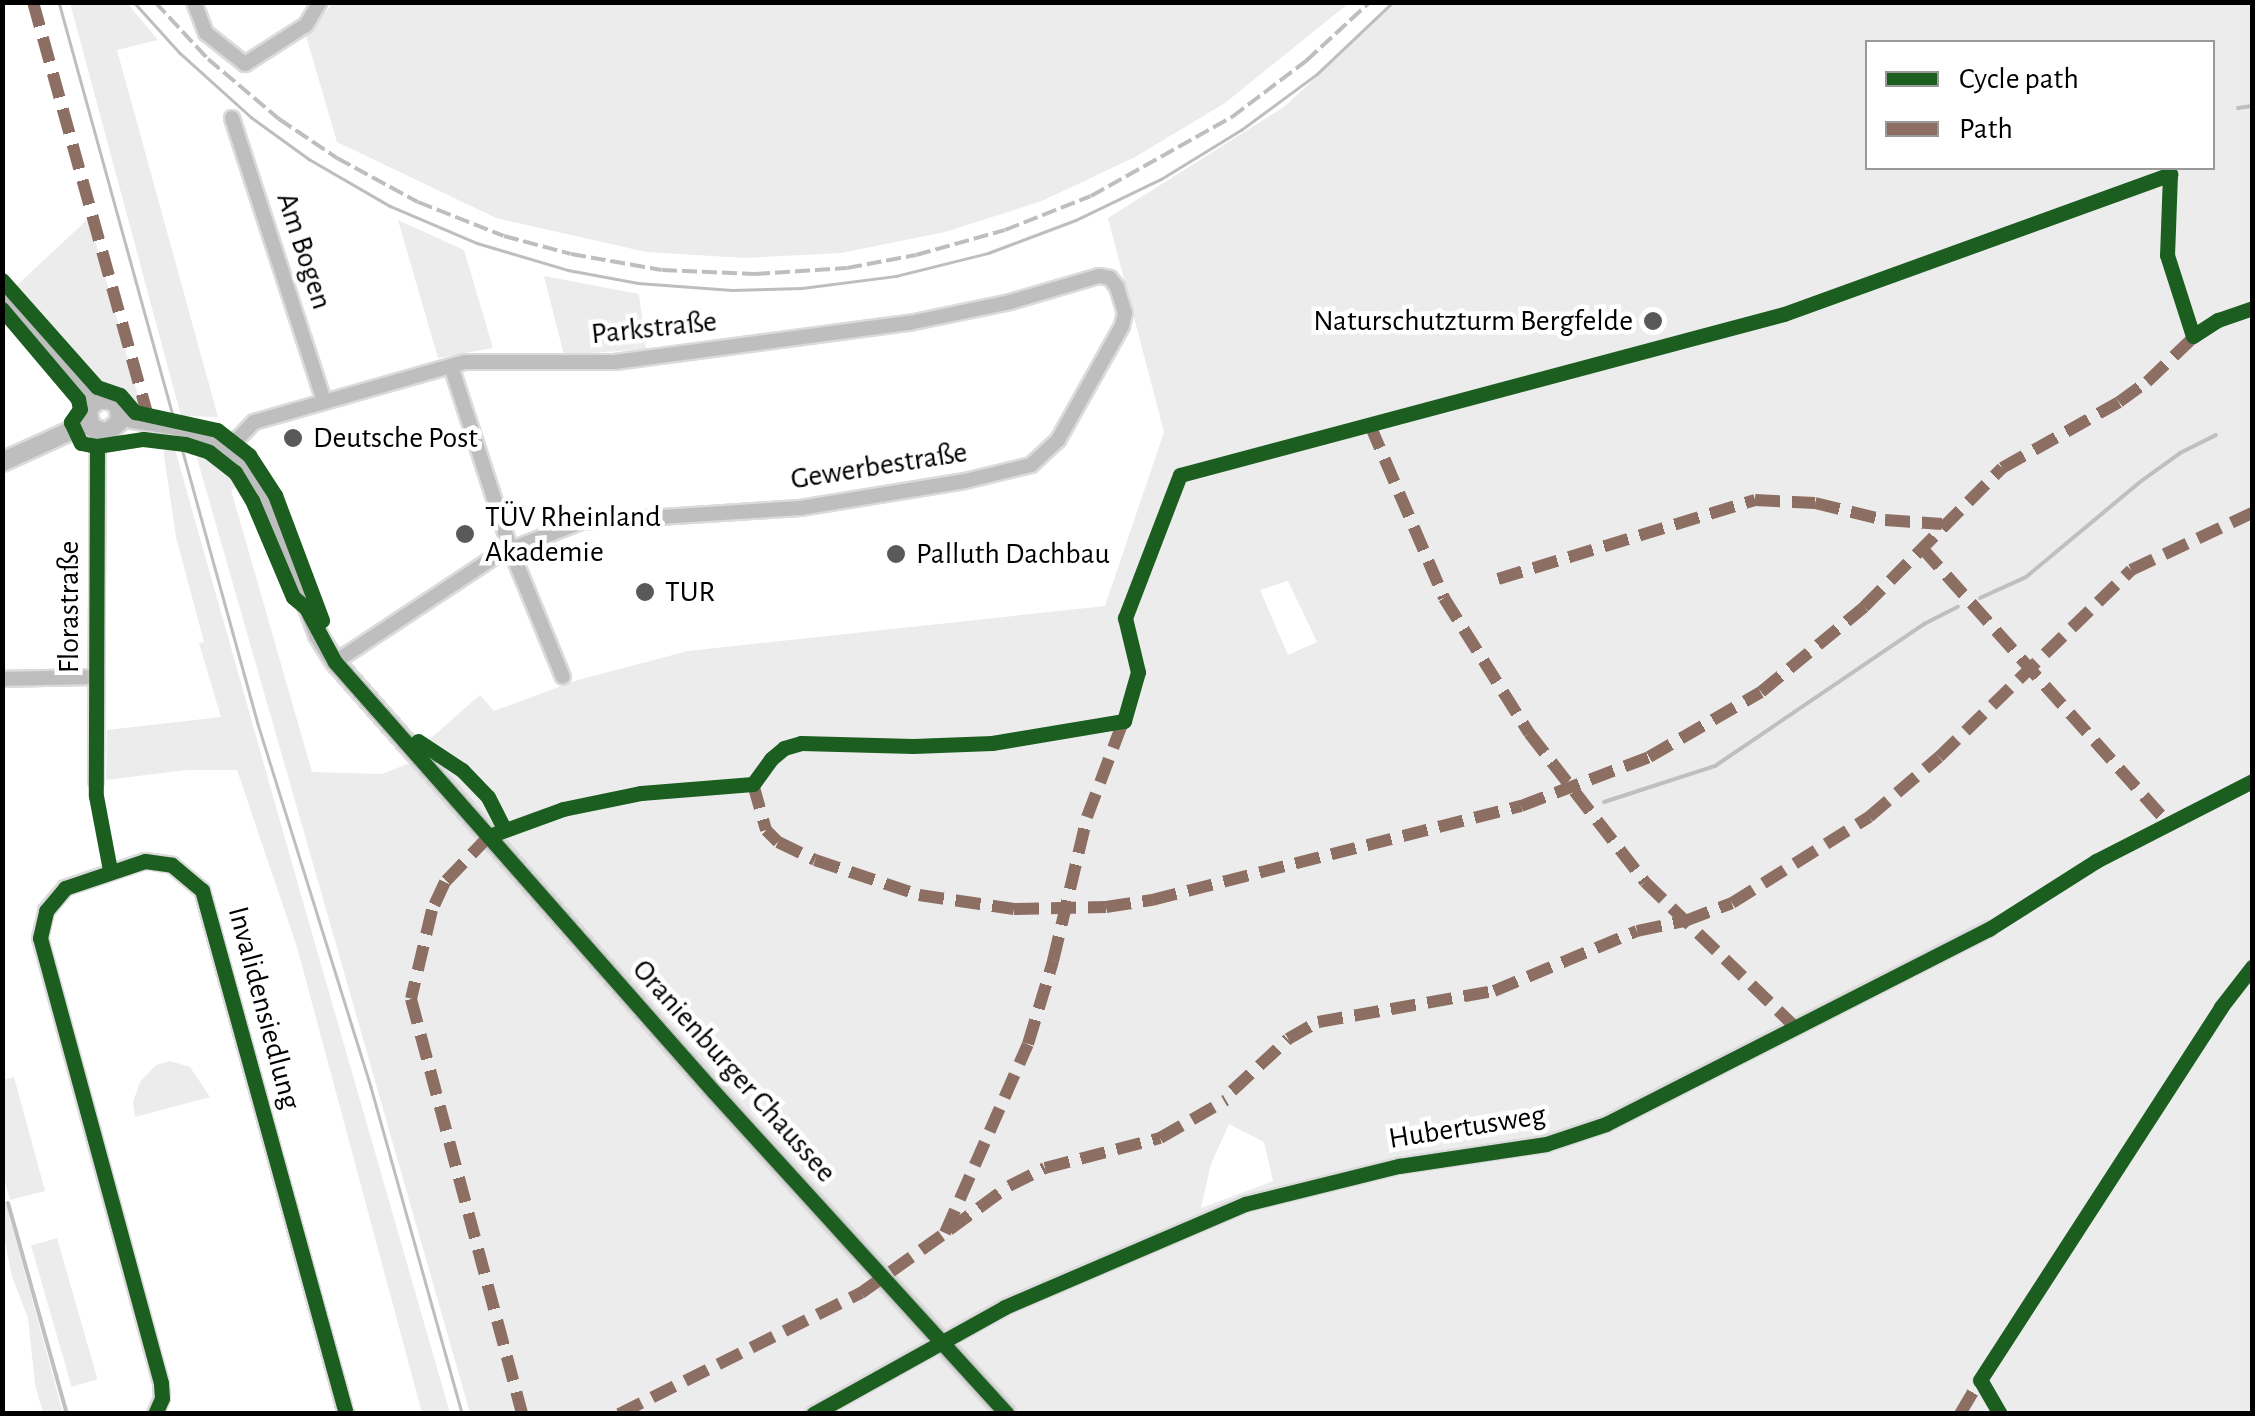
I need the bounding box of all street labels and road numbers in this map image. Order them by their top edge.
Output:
street label: Am Bogen [268,188,340,314]
street label: Parkstraße [589,304,719,352]
street label: Gewerbestraße [788,434,970,498]
street label: Florastraße [51,541,87,673]
street label: Invalidensiedlung [220,903,308,1113]
street label: Oranienburger Chaussee [624,952,844,1190]
street label: Hubertusweg [1386,1097,1548,1157]

